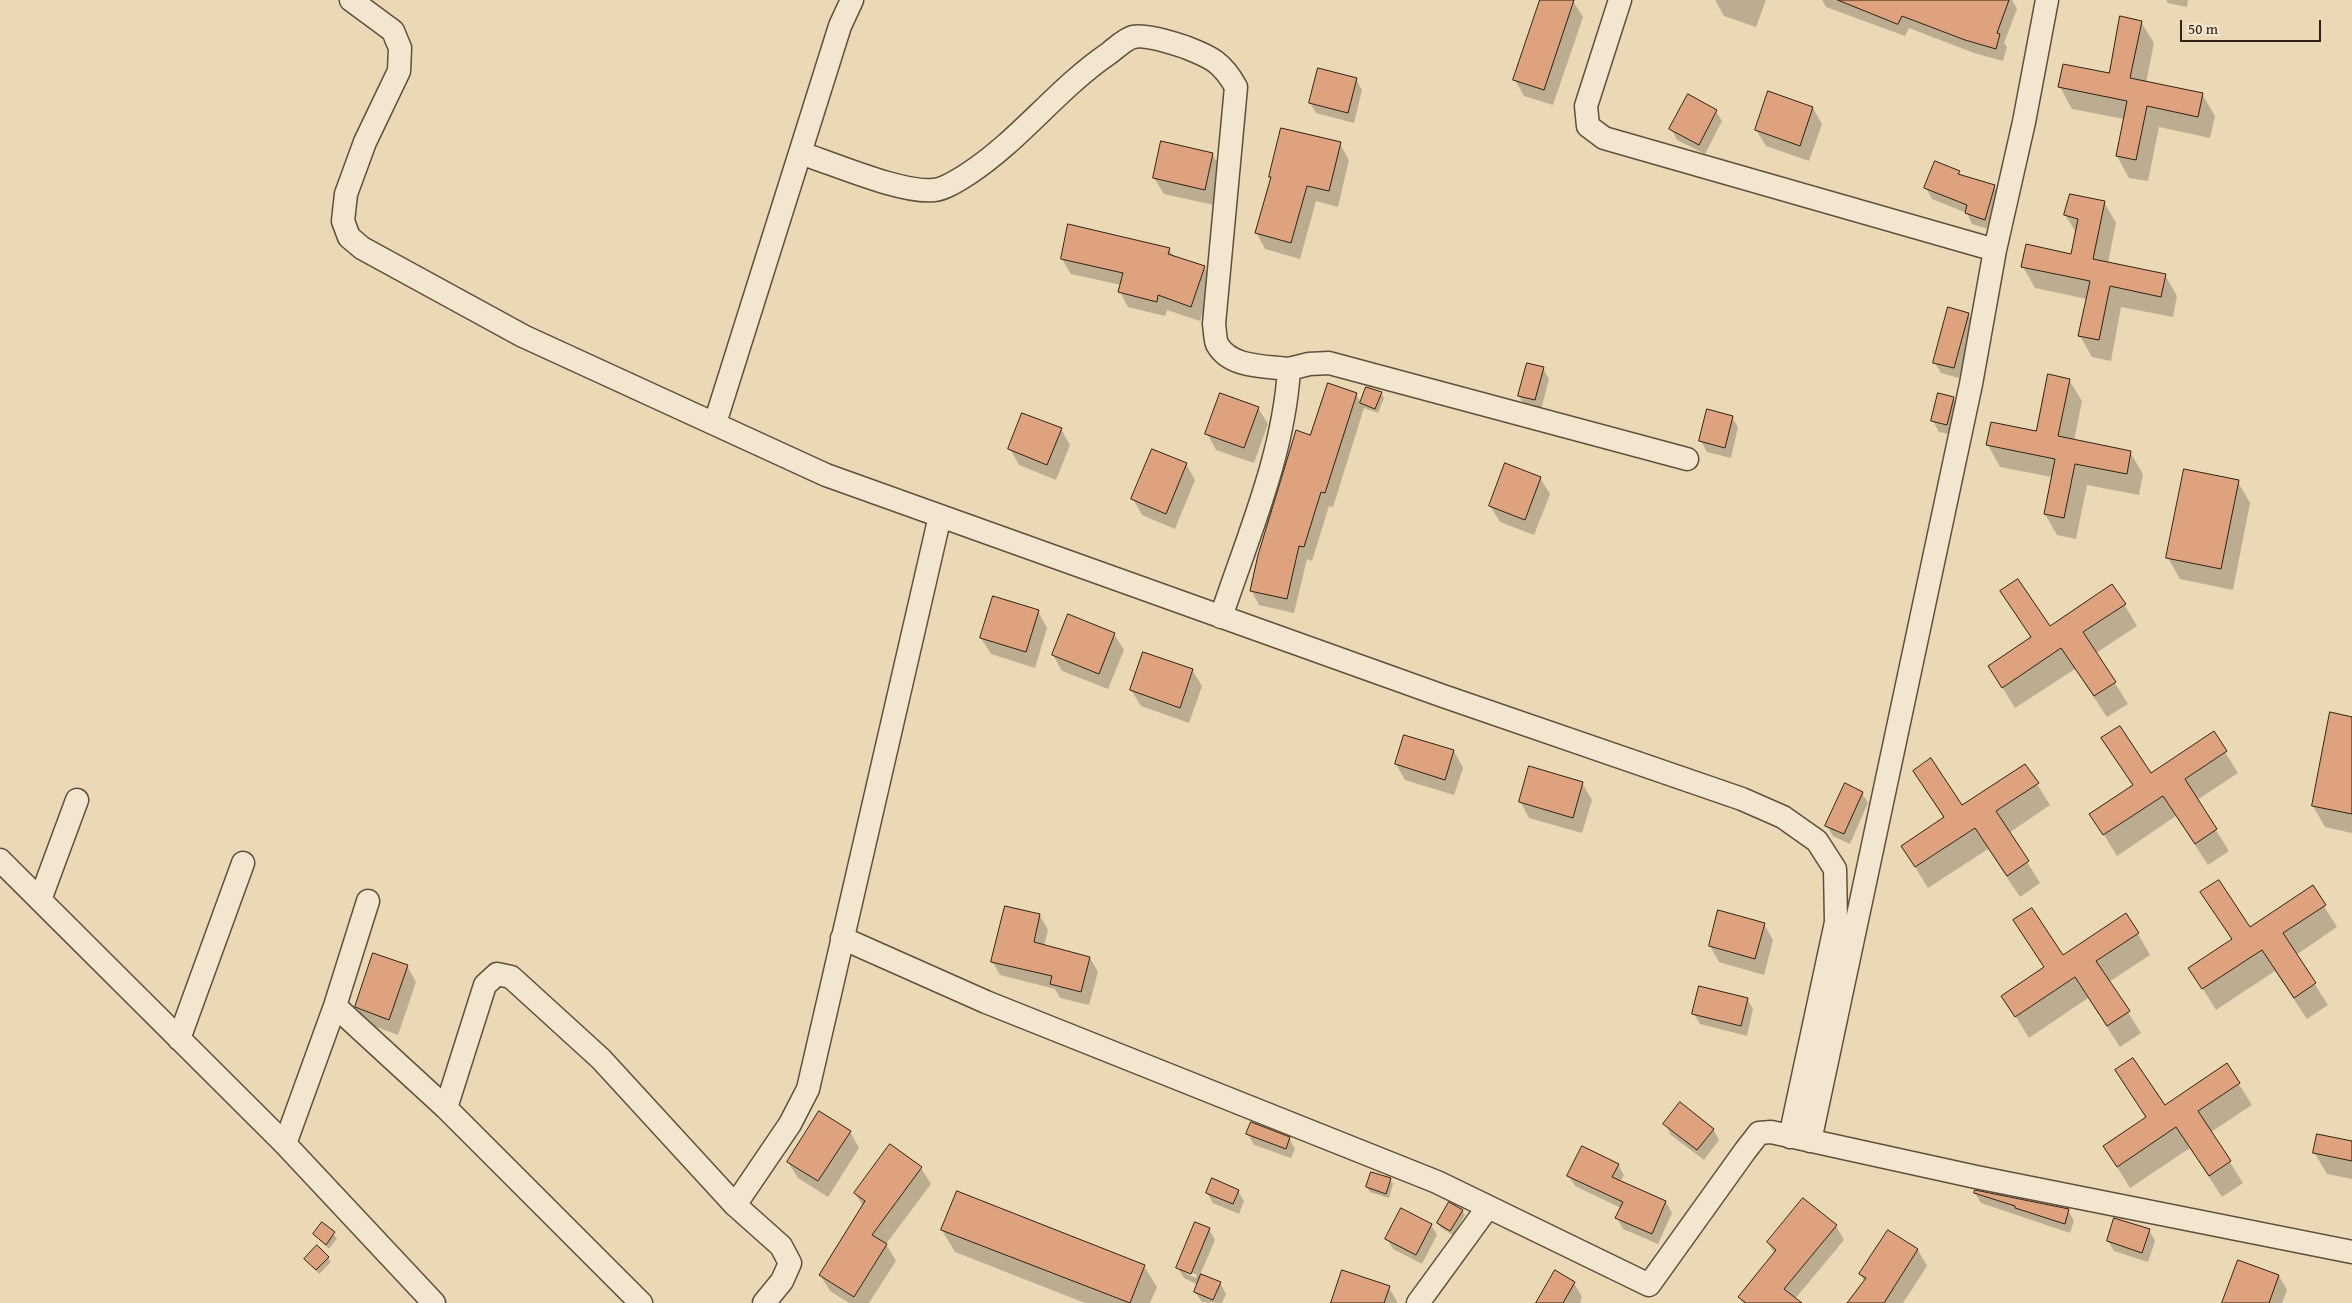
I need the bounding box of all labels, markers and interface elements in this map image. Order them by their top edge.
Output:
scale bar [2182,10,2323,42]
text: 50 m [2188,18,2218,39]

